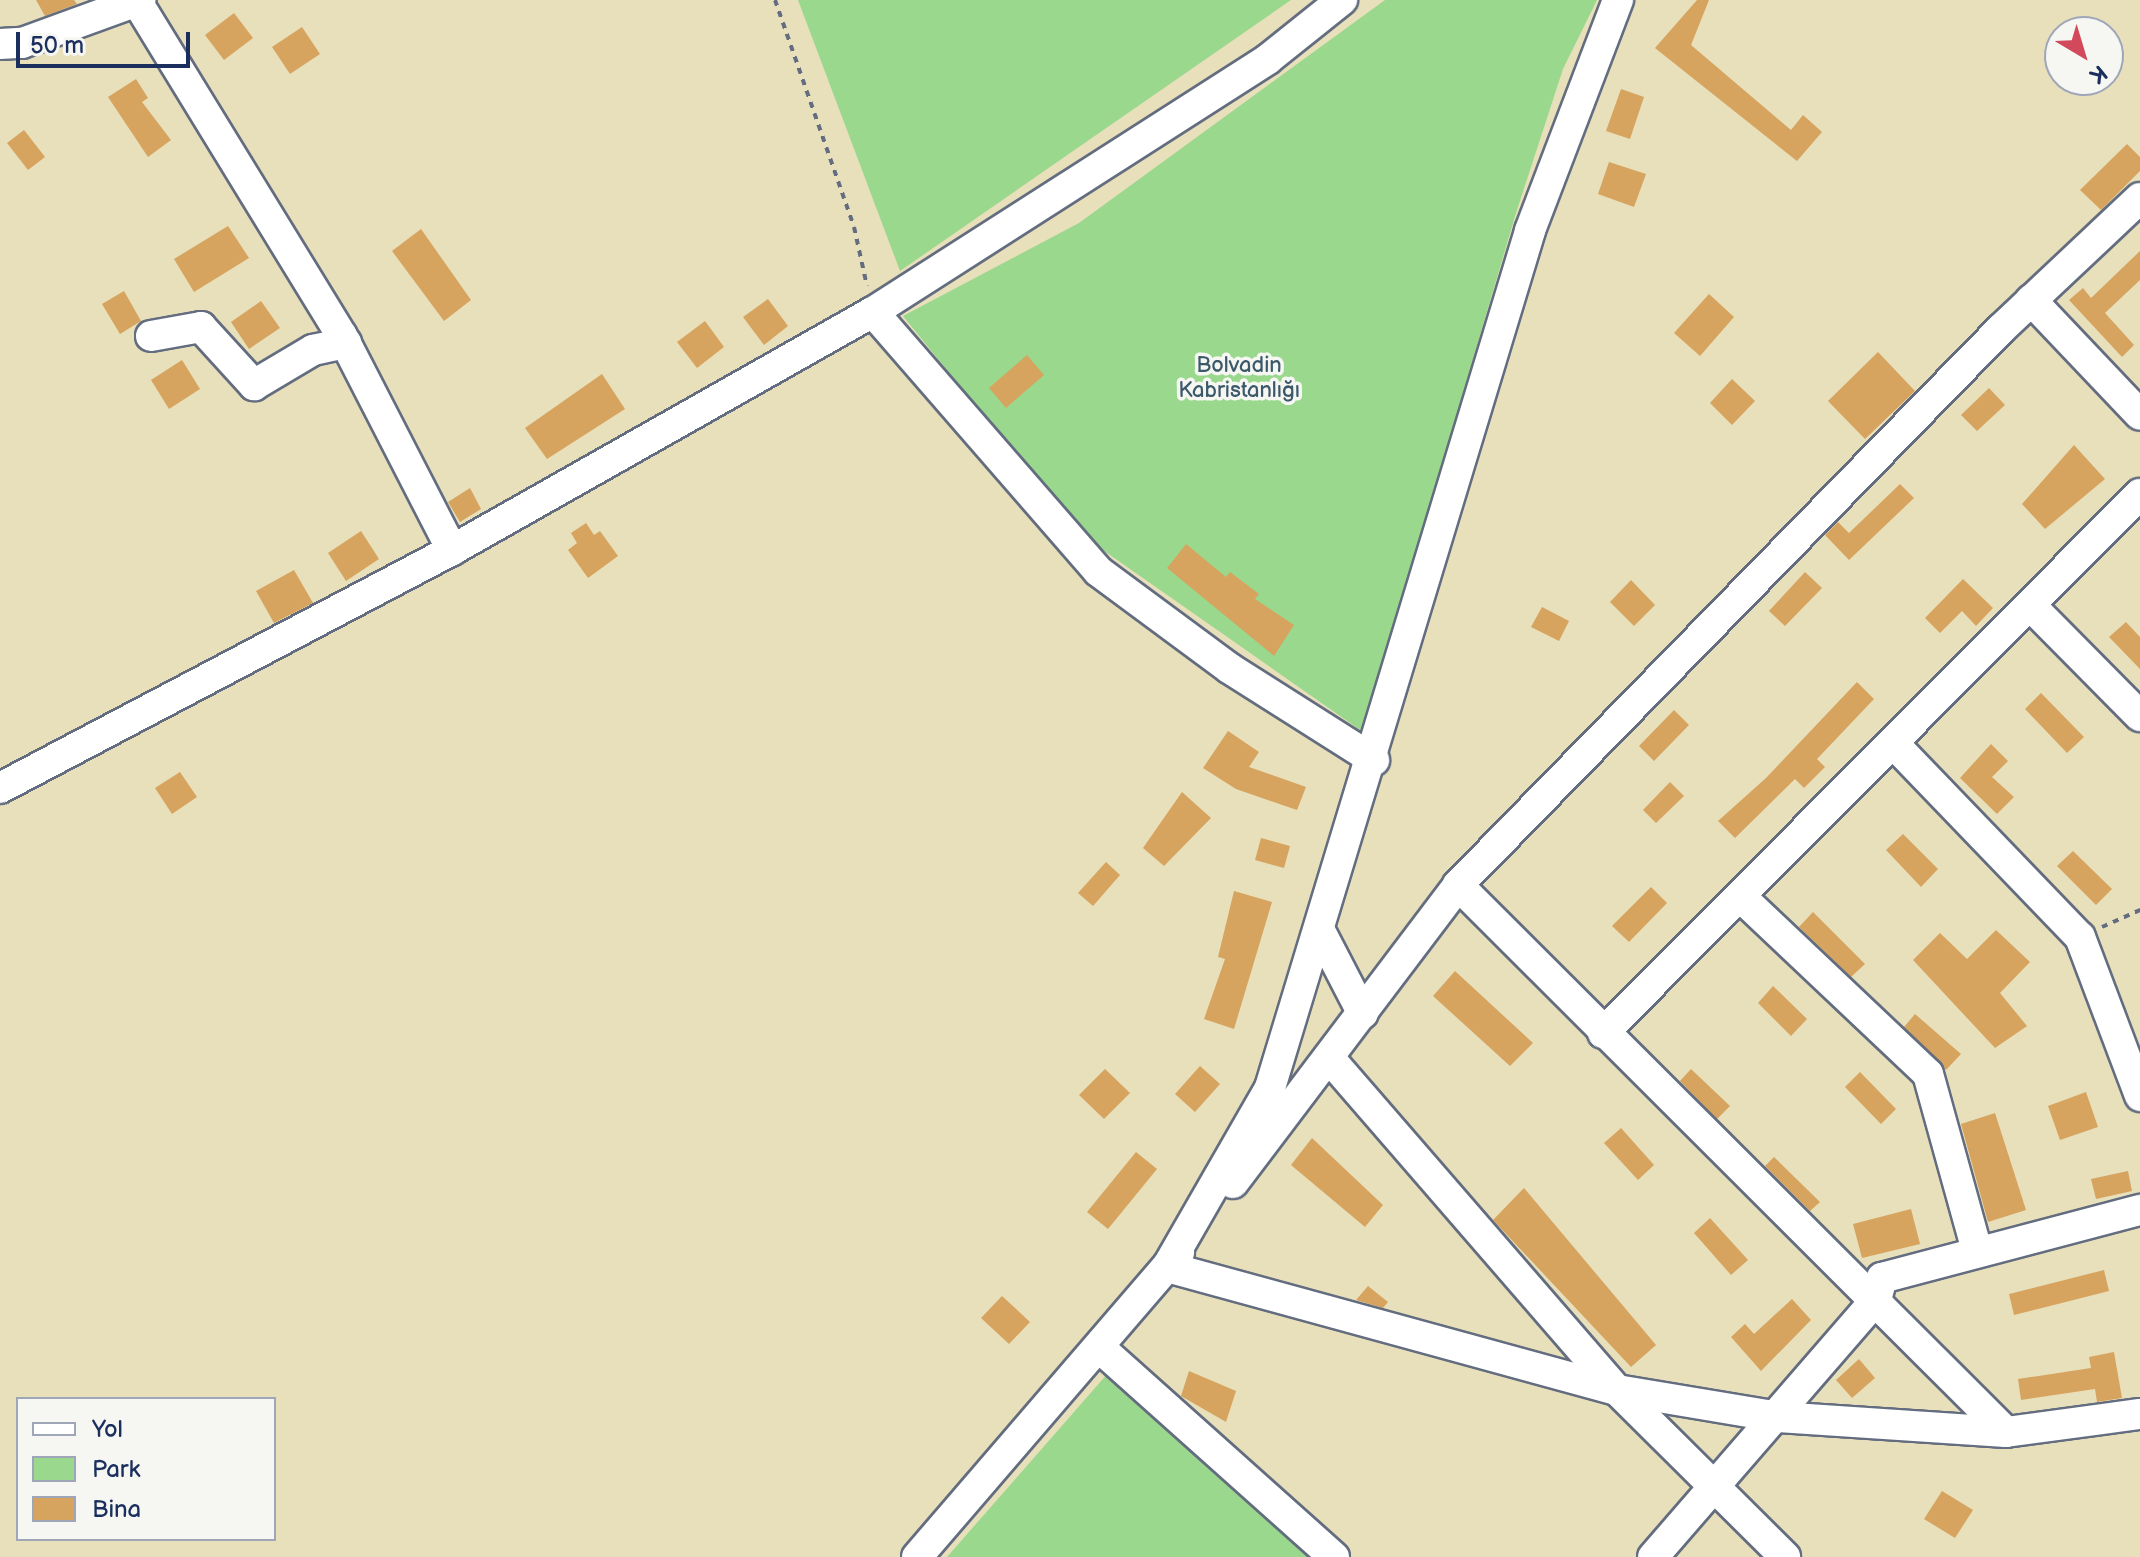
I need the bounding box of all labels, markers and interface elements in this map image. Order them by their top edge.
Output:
scale bar [20,16,194,66]
north arrow [2044,16,2124,96]
text: 50 m [30,31,84,60]
text: K [2084,58,2112,89]
park label: Bolvadin Kabristanlığı [1178,352,1300,404]
legend [16,1397,276,1541]
text: Yol [92,1415,123,1444]
text: Park [92,1455,140,1484]
text: Bina [92,1495,141,1524]

